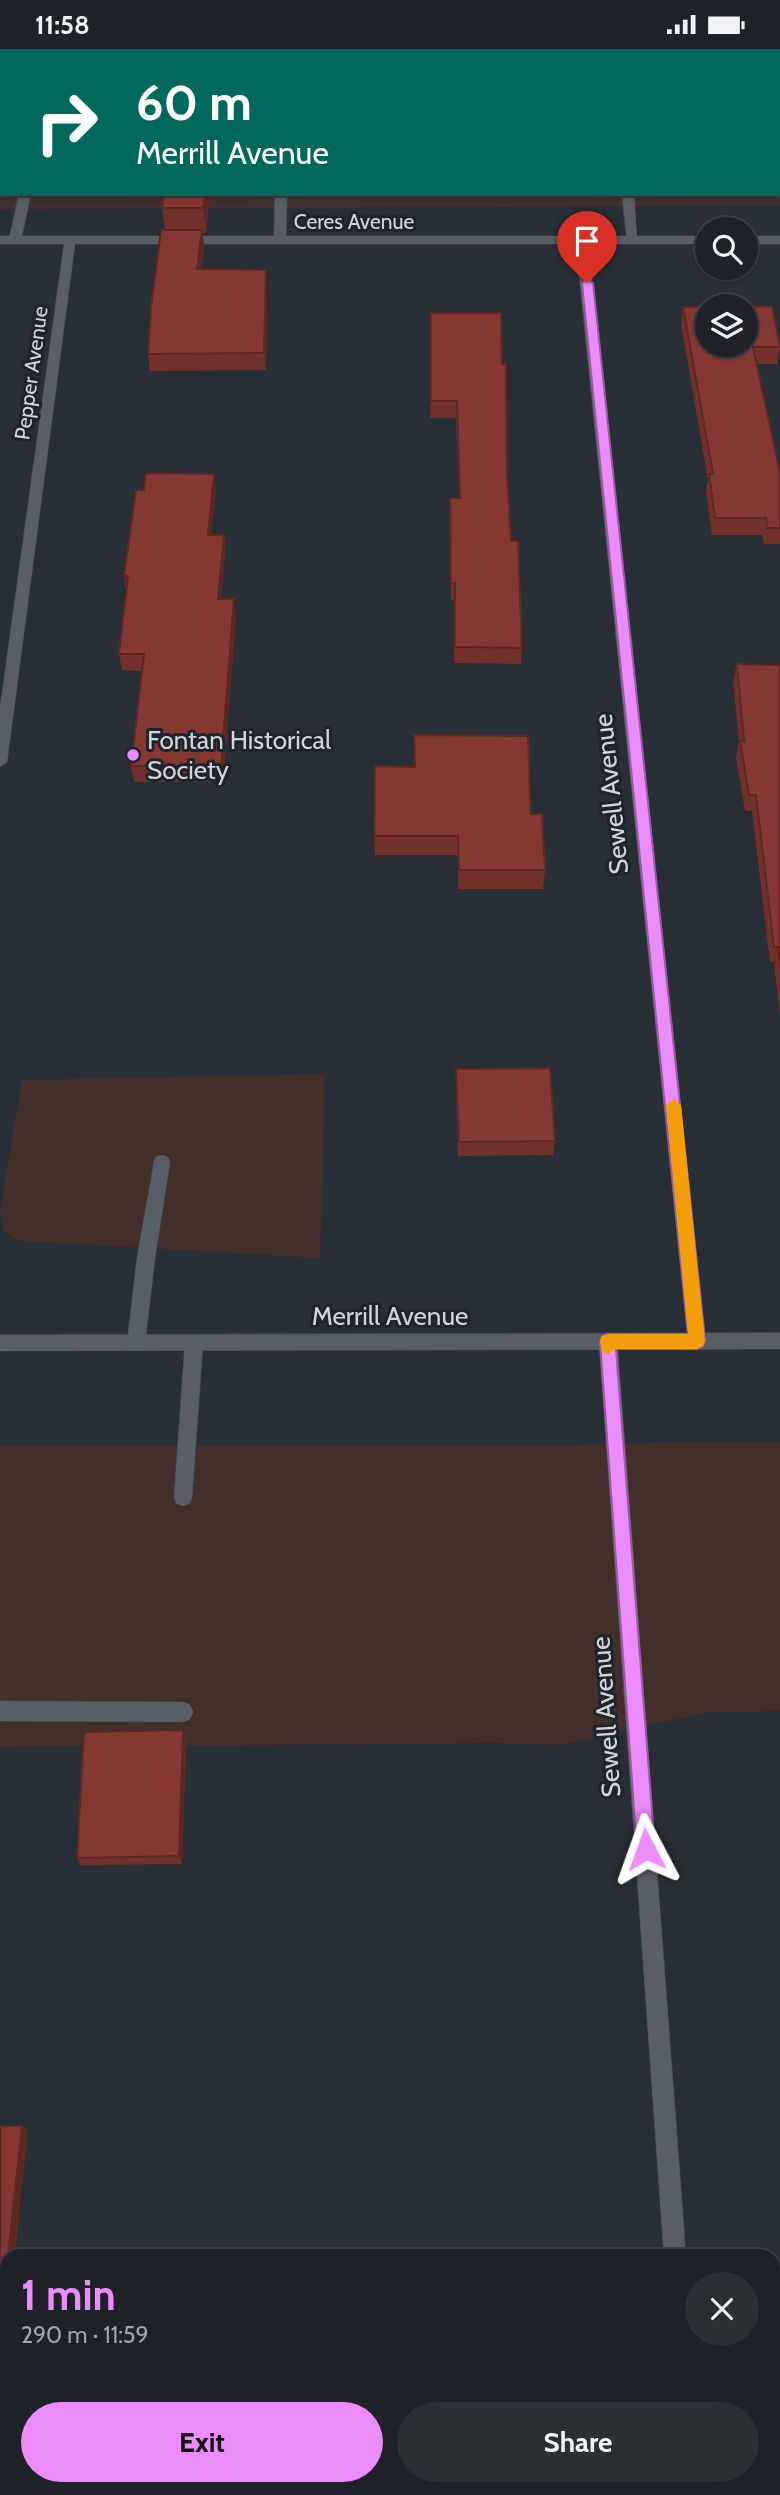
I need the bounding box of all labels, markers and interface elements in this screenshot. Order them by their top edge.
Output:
text: 11:58 [35,9,90,41]
text: 60 m [136,73,252,132]
icon: right [21,77,112,168]
text: Merrill Avenue [136,133,329,172]
street label: Ceres Avenue [294,209,415,234]
pin [557,211,617,283]
map controls [695,217,758,357]
button: search [695,217,758,280]
icon: arrive [568,222,606,260]
button: layers [695,294,758,357]
street label: Pepper Avenue [9,304,53,441]
street label: Sewell Avenue [587,712,635,876]
place label: Fontan Historical Society [147,724,331,786]
marker: Fontan Historical Society [125,747,141,763]
street label: Merrill Avenue [312,1300,468,1332]
street label: Sewell Avenue [584,1636,628,1798]
position arrow [609,1812,683,1886]
text: 1 min [21,2269,116,2321]
button: close [685,2272,759,2346]
text: 290 m · 11:59 [21,2321,149,2349]
button: Exit [21,2402,383,2482]
button: Share [397,2402,759,2482]

